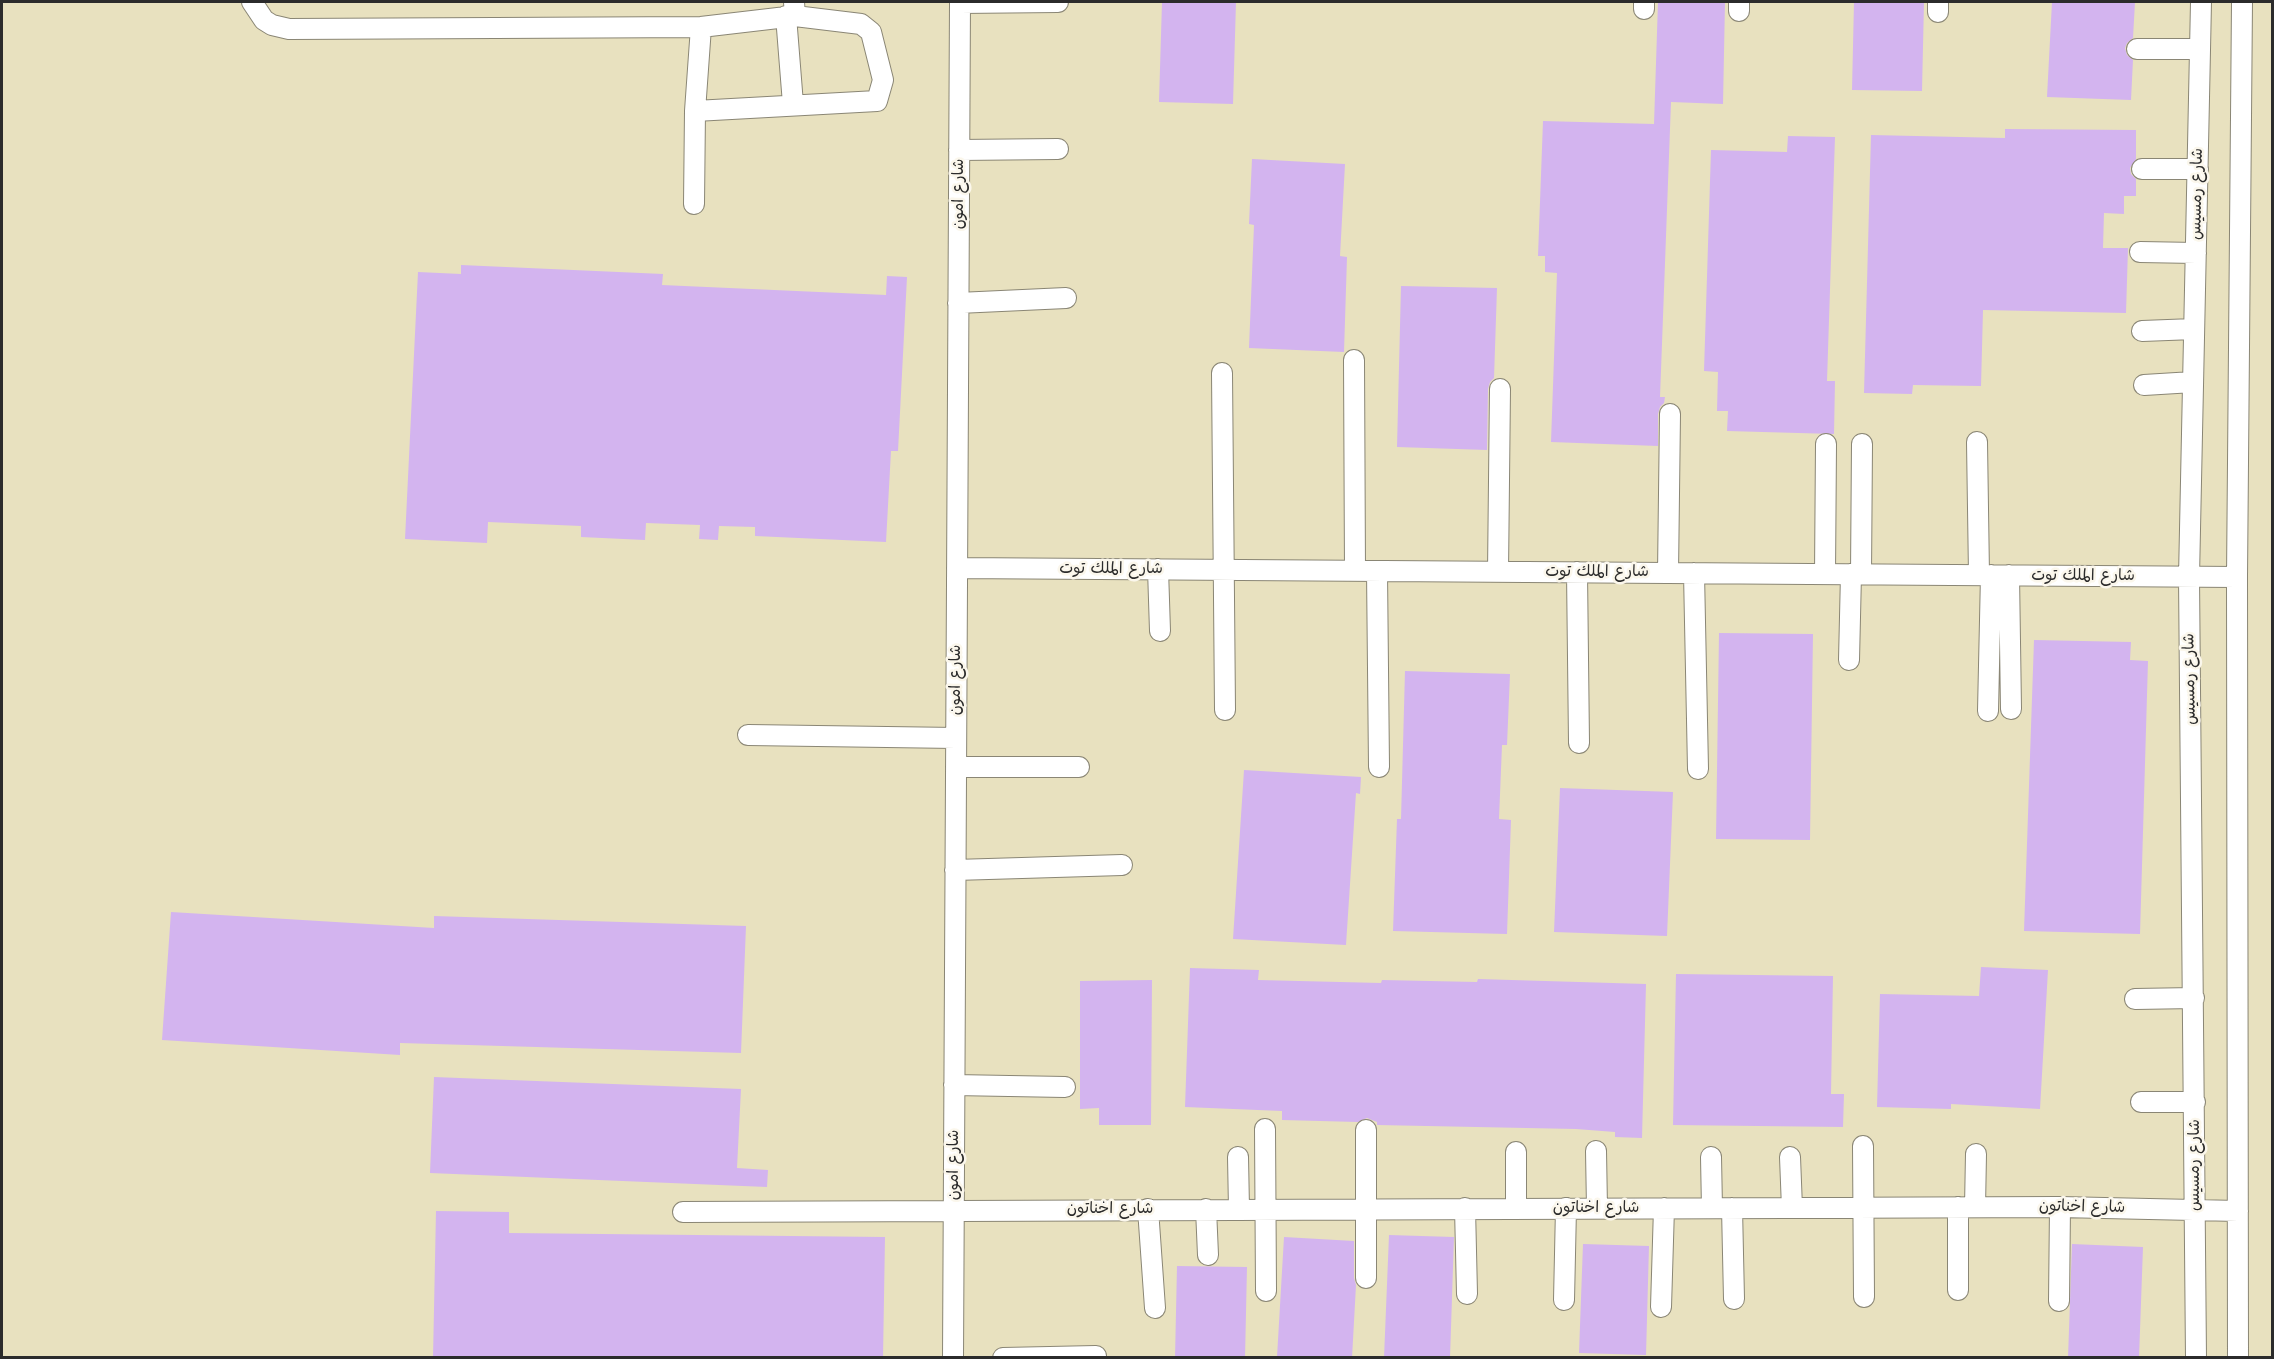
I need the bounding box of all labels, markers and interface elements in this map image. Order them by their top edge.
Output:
street label: شارع رمسيس [2187,148,2207,240]
street label: شارع امون [949,159,969,229]
street label: شارع الملك توت [1059,559,1163,579]
street label: شارع الملك توت [1545,562,1649,582]
street label: شارع الملك توت [2031,566,2135,586]
street label: شارع رمسيس [2180,633,2200,725]
street label: شارع امون [946,645,966,715]
street label: شارع رمسيس [2185,1119,2205,1211]
street label: شارع امون [944,1130,964,1200]
street label: شارع اخناتون [2039,1197,2125,1217]
street label: شارع اخناتون [1553,1198,1639,1218]
street label: شارع اخناتون [1067,1199,1153,1219]

